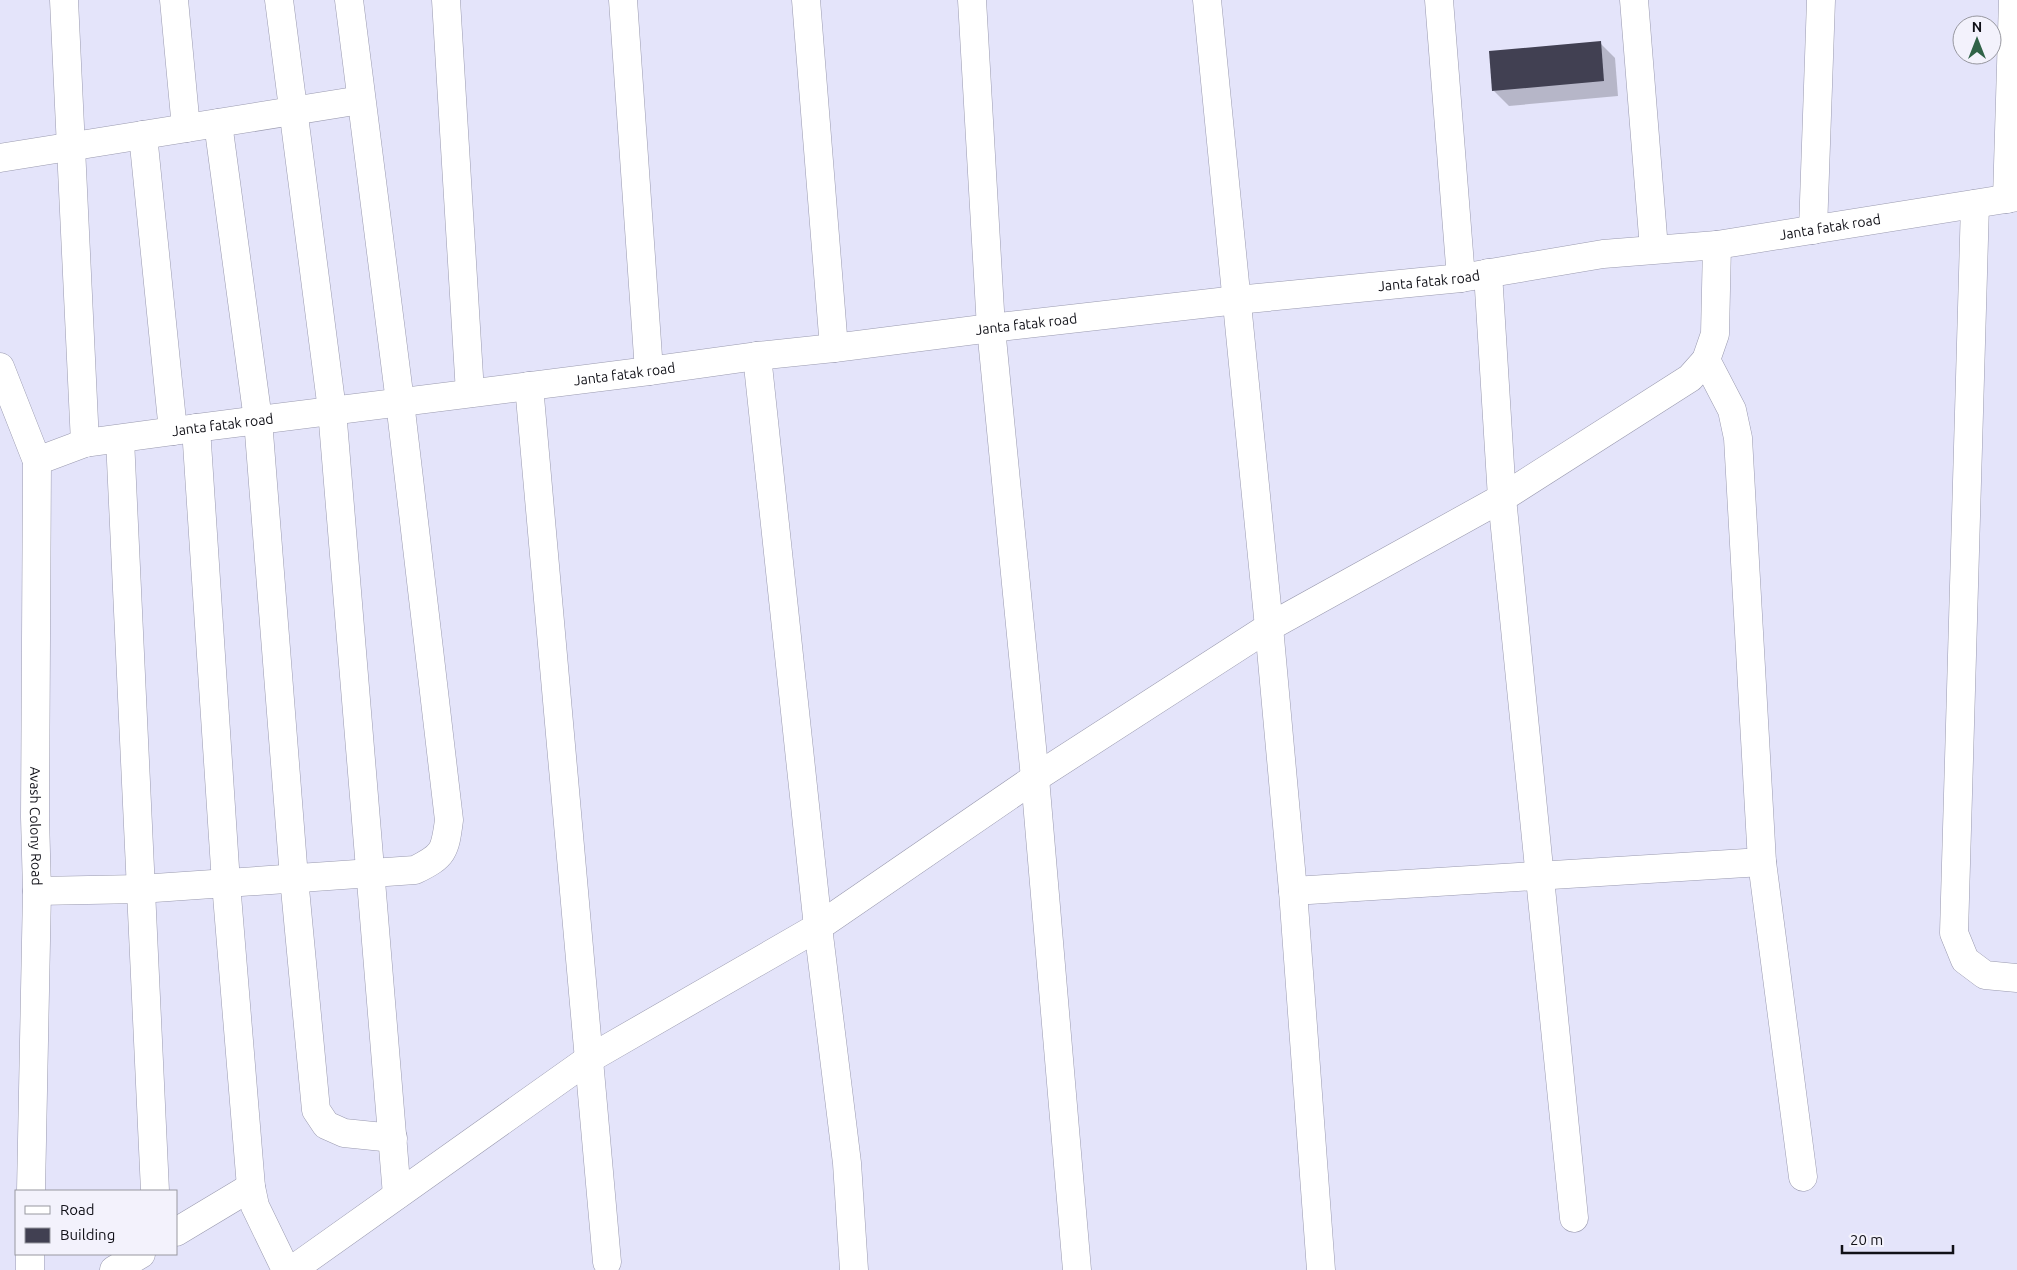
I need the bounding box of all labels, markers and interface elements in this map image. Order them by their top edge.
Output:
north arrow [1952,15,2002,65]
text: N [1972,19,1982,35]
street label: Janta fatak road [1778,211,1882,243]
street label: Janta fatak road [1377,267,1481,294]
street label: Janta fatak road [974,310,1078,338]
street label: Janta fatak road [573,359,676,388]
street label: Janta fatak road [171,410,274,439]
street label: Avash Colony Road [27,766,45,886]
legend [15,1190,178,1255]
text: Road [60,1201,95,1218]
scale bar [1842,1222,1953,1254]
text: Building [60,1226,115,1243]
text: 20 m [1850,1231,1883,1248]

